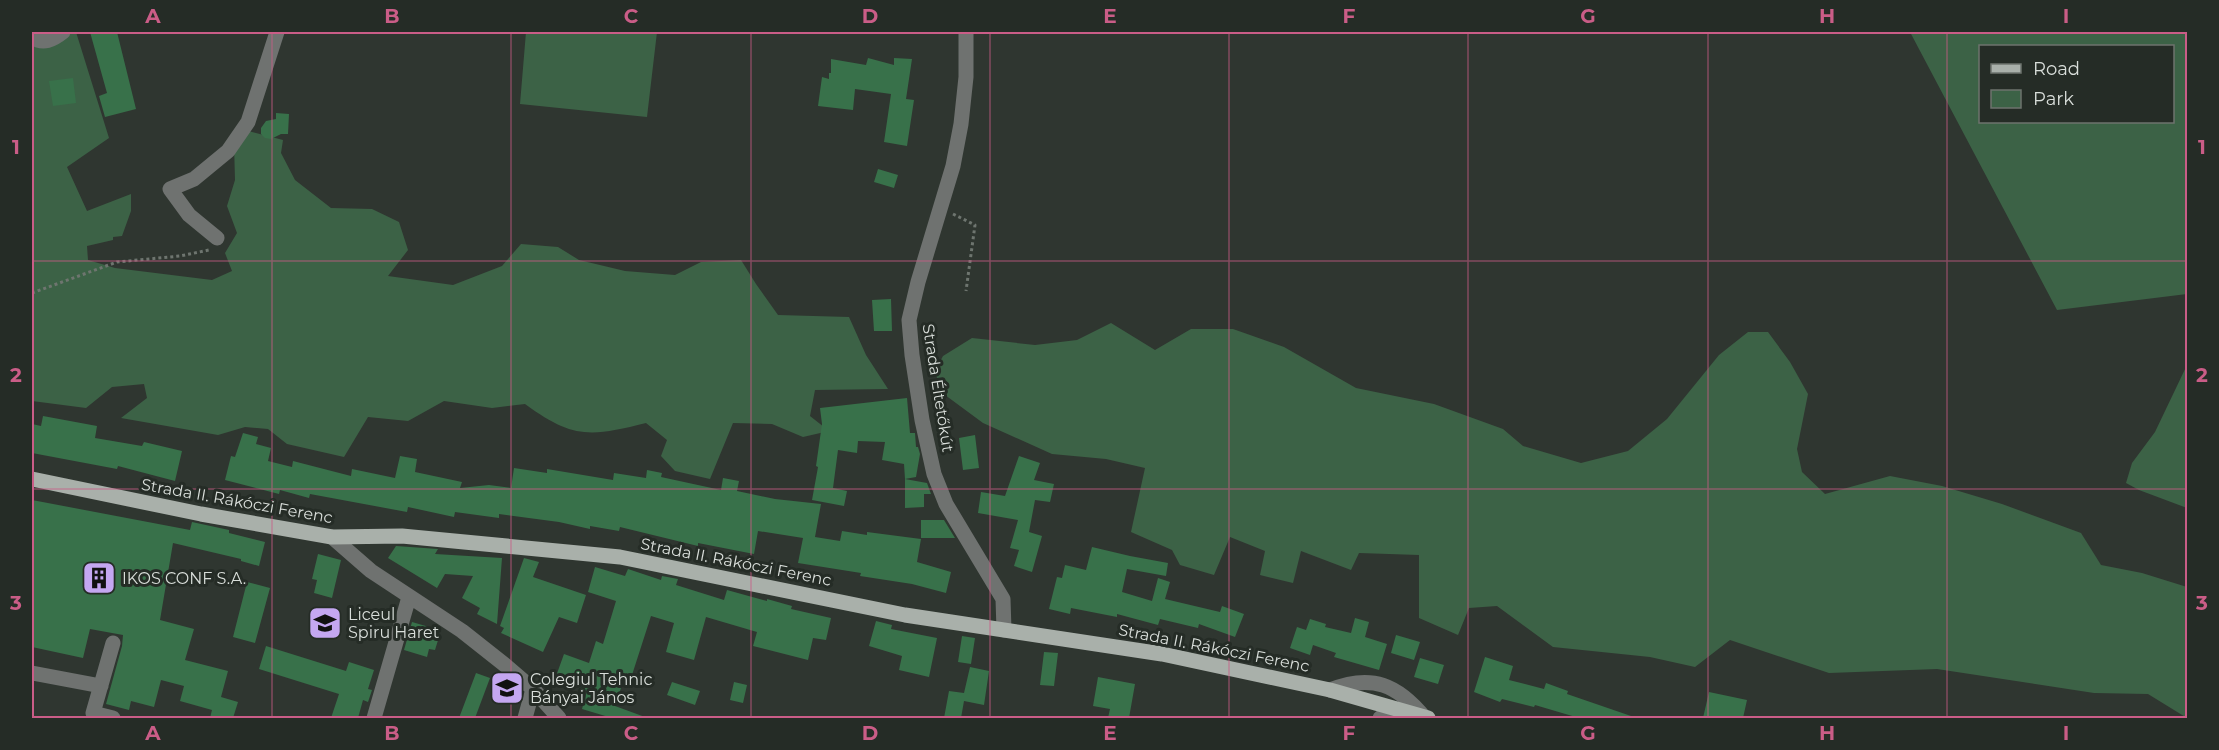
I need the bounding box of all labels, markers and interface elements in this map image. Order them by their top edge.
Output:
text: A [144,4,161,28]
text: B [384,4,400,28]
text: C [624,4,639,28]
text: D [862,4,878,28]
text: E [1103,4,1117,28]
text: F [1343,4,1356,28]
text: G [1580,4,1596,28]
text: H [1819,4,1835,28]
text: I [2063,4,2069,28]
legend [1979,45,2174,123]
text: Road [2033,58,2080,80]
text: Park [2033,88,2074,110]
text: 1 [12,135,20,159]
text: 1 [2198,135,2206,159]
street label: Strada Éltetőkút [918,322,958,454]
text: 2 [10,363,22,387]
text: 2 [2196,363,2208,387]
street label: Strada II. Rákóczi Ferenc [140,475,334,527]
street label: Strada II. Rákóczi Ferenc [639,534,833,590]
building icon: IKOS CONF S.A. [81,560,117,596]
place label: IKOS CONF S.A. [122,569,246,588]
text: 3 [9,591,22,615]
text: 3 [2195,591,2208,615]
school or university icon: Liceul Spiru Haret [307,605,343,641]
place label: Liceul Spiru Haret [348,605,440,642]
street label: Strada II. Rákóczi Ferenc [1117,620,1311,676]
school or university icon: Colegiul Tehnic Bányai János [489,670,525,706]
place label: Colegiul Tehnic Bányai János [530,670,652,707]
text: A [144,721,161,745]
text: B [384,721,400,745]
text: C [624,721,639,745]
text: D [862,721,878,745]
text: E [1103,721,1117,745]
text: F [1343,721,1356,745]
text: G [1580,721,1596,745]
text: H [1819,721,1835,745]
text: I [2063,721,2069,745]

